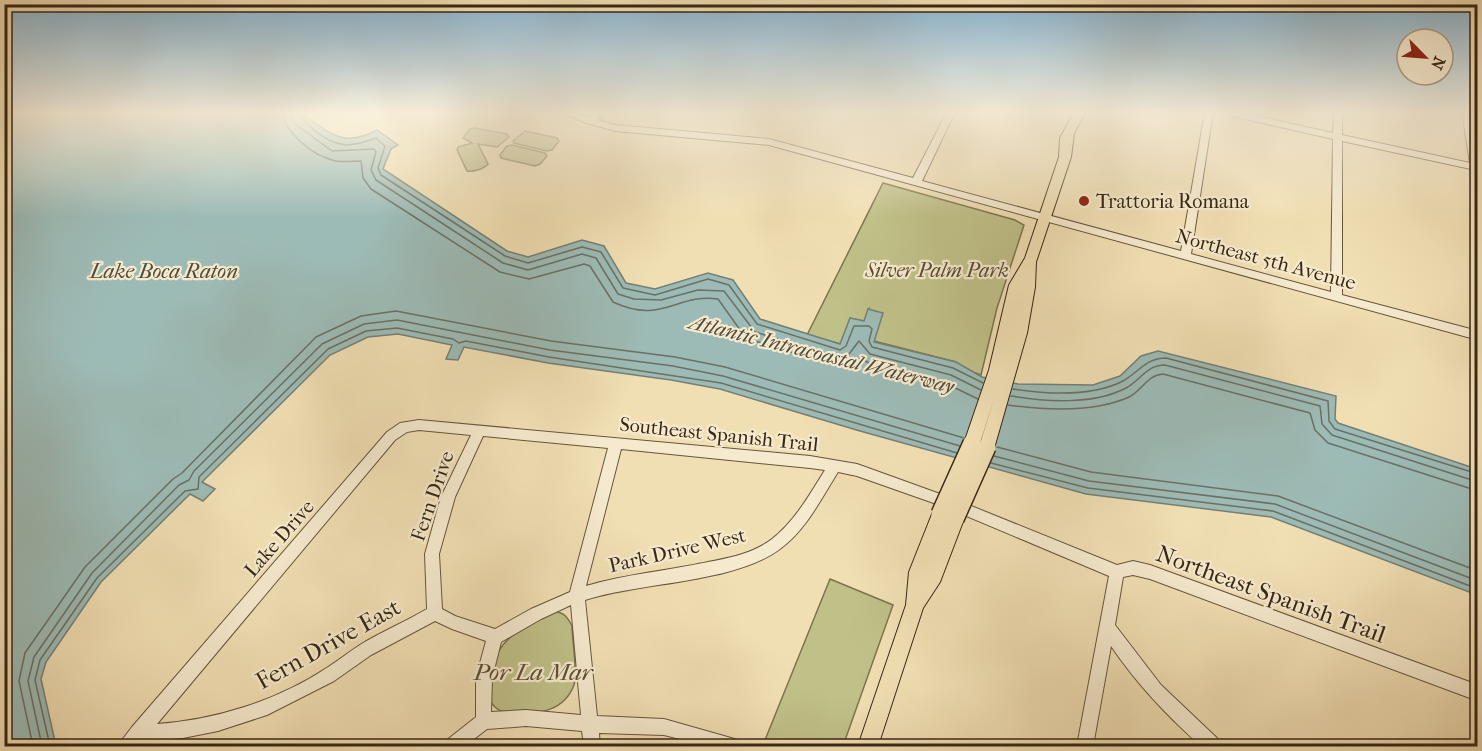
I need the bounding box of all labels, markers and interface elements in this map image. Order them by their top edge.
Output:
north arrow [1395,27,1455,87]
text: N [1427,54,1449,73]
place label: Trattoria Romana [1096,190,1250,213]
marker: Trattoria Romana [1077,194,1091,208]
street label: Northeast 5th Avenue [1173,224,1359,295]
water label: Lake Boca Raton [88,259,238,283]
park label: Silver Palm Park [864,259,1009,282]
water label: Atlantic Intracoastal Waterway [684,309,958,399]
street label: Southeast Spanish Trail [618,413,820,456]
street label: Fern Drive [406,448,459,544]
street label: Lake Drive [240,495,319,581]
street label: Park Drive West [606,524,748,577]
street label: Northeast Spanish Trail [1152,539,1390,649]
street label: Fern Drive East [251,593,406,695]
park label: Por La Mar [473,658,595,686]

